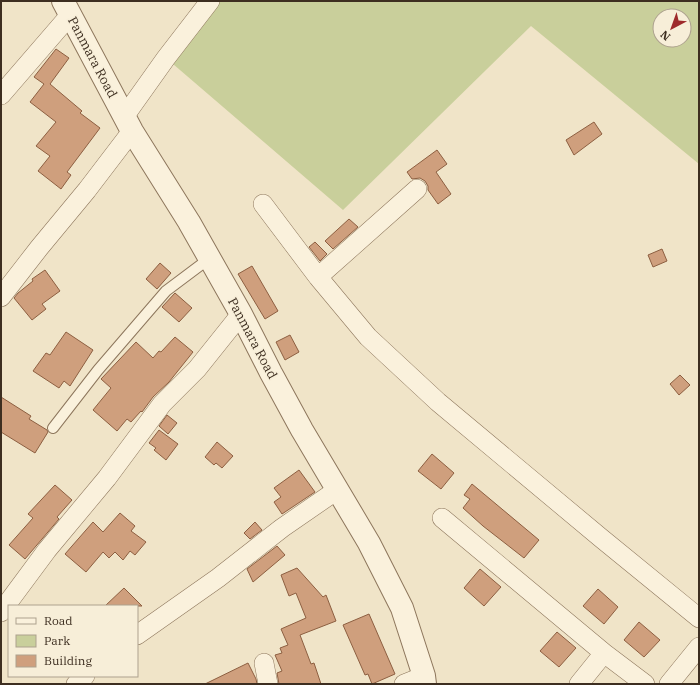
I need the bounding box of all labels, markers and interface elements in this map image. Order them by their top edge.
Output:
north arrow [652,8,692,48]
street label: Panmara Road [64,14,121,101]
text: N [657,27,673,44]
street label: Panmara Road [224,295,281,382]
legend [8,605,138,677]
text: Road [44,613,73,628]
text: Park [44,633,70,648]
text: Building [44,653,92,668]

